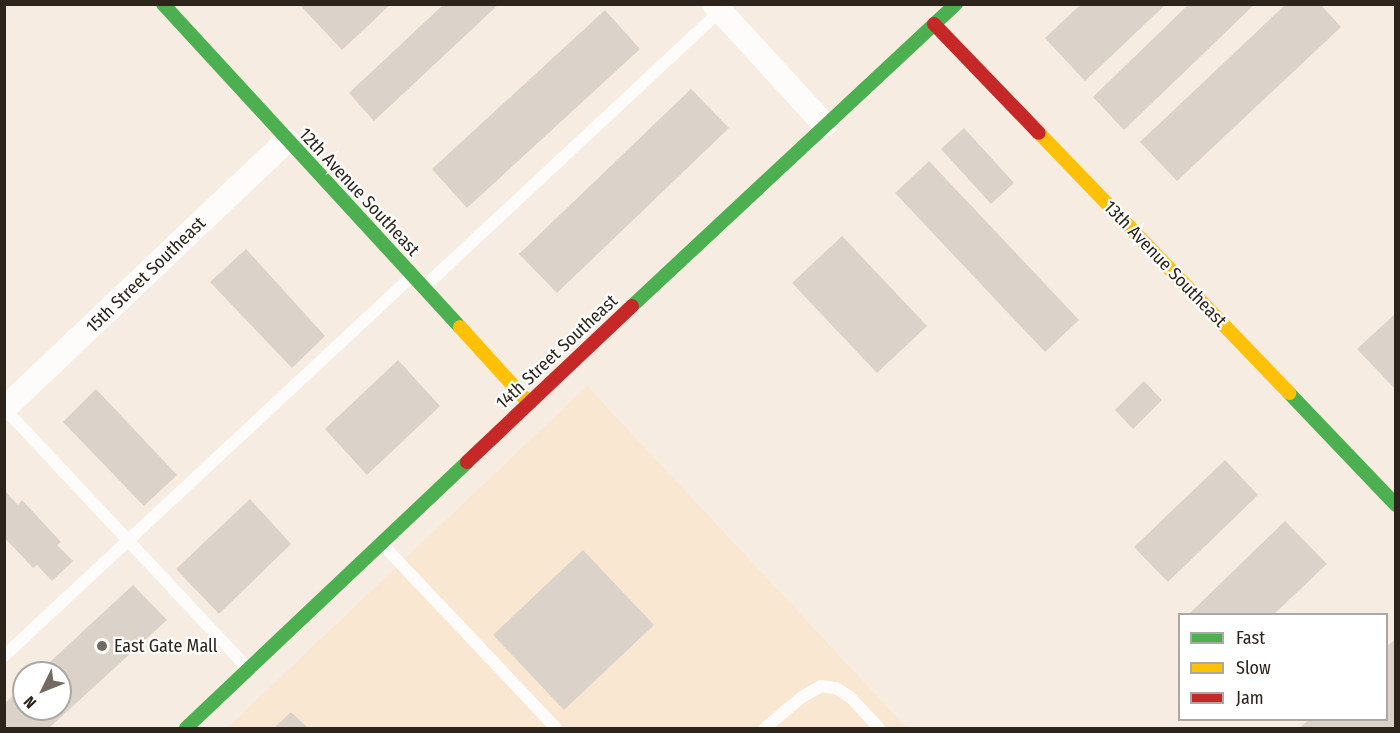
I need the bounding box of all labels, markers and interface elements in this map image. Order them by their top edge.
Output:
street label: 12th Avenue Southeast [294,124,424,260]
street label: 13th Avenue Southeast [1099,196,1231,332]
street label: 15th Street Southeast [82,213,210,337]
street label: 14th Street Southeast [492,290,622,414]
legend [1178,613,1388,721]
text: Fast [1236,627,1265,649]
place label: East Gate Mall [114,635,218,657]
marker: East Gate Mall [95,639,109,653]
text: Slow [1236,657,1271,679]
north arrow [12,661,72,721]
text: Jam [1236,687,1264,709]
text: N [20,692,40,712]

